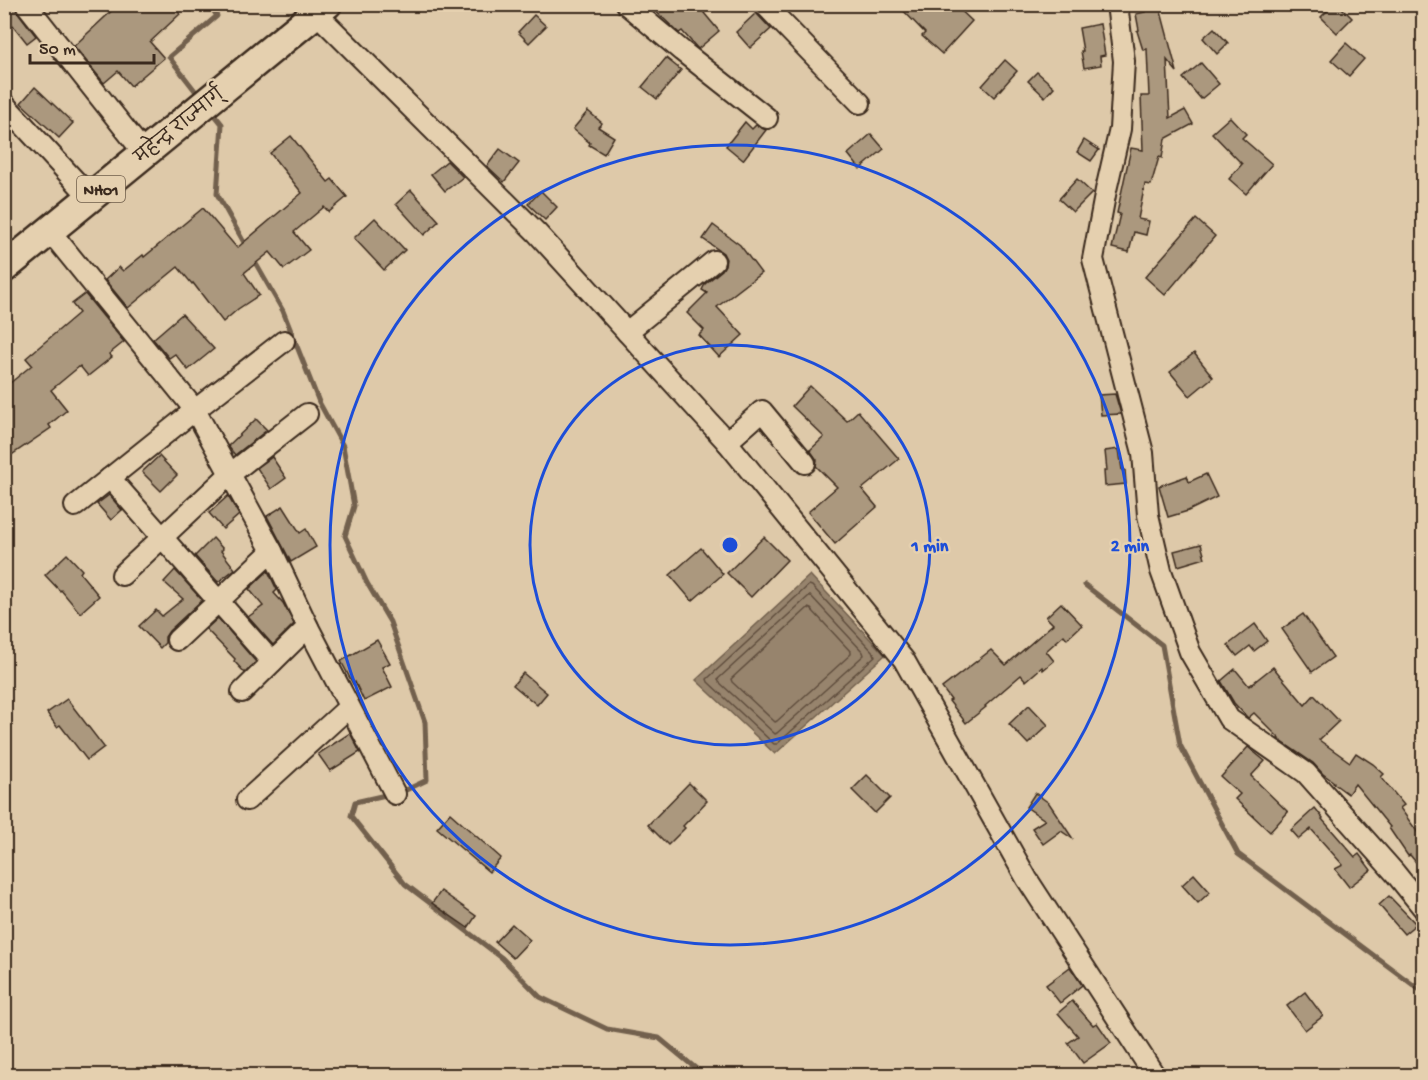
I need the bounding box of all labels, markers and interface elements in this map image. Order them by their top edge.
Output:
scale bar [30,27,154,65]
text: 50 m [39,40,76,61]
street label: महेन्द्र राज्मार्ग् [126,78,230,170]
road number: NH01 [77,176,125,202]
centre of rings [720,535,740,555]
text: 1 min [911,537,949,558]
text: 2 min [1111,537,1150,558]

